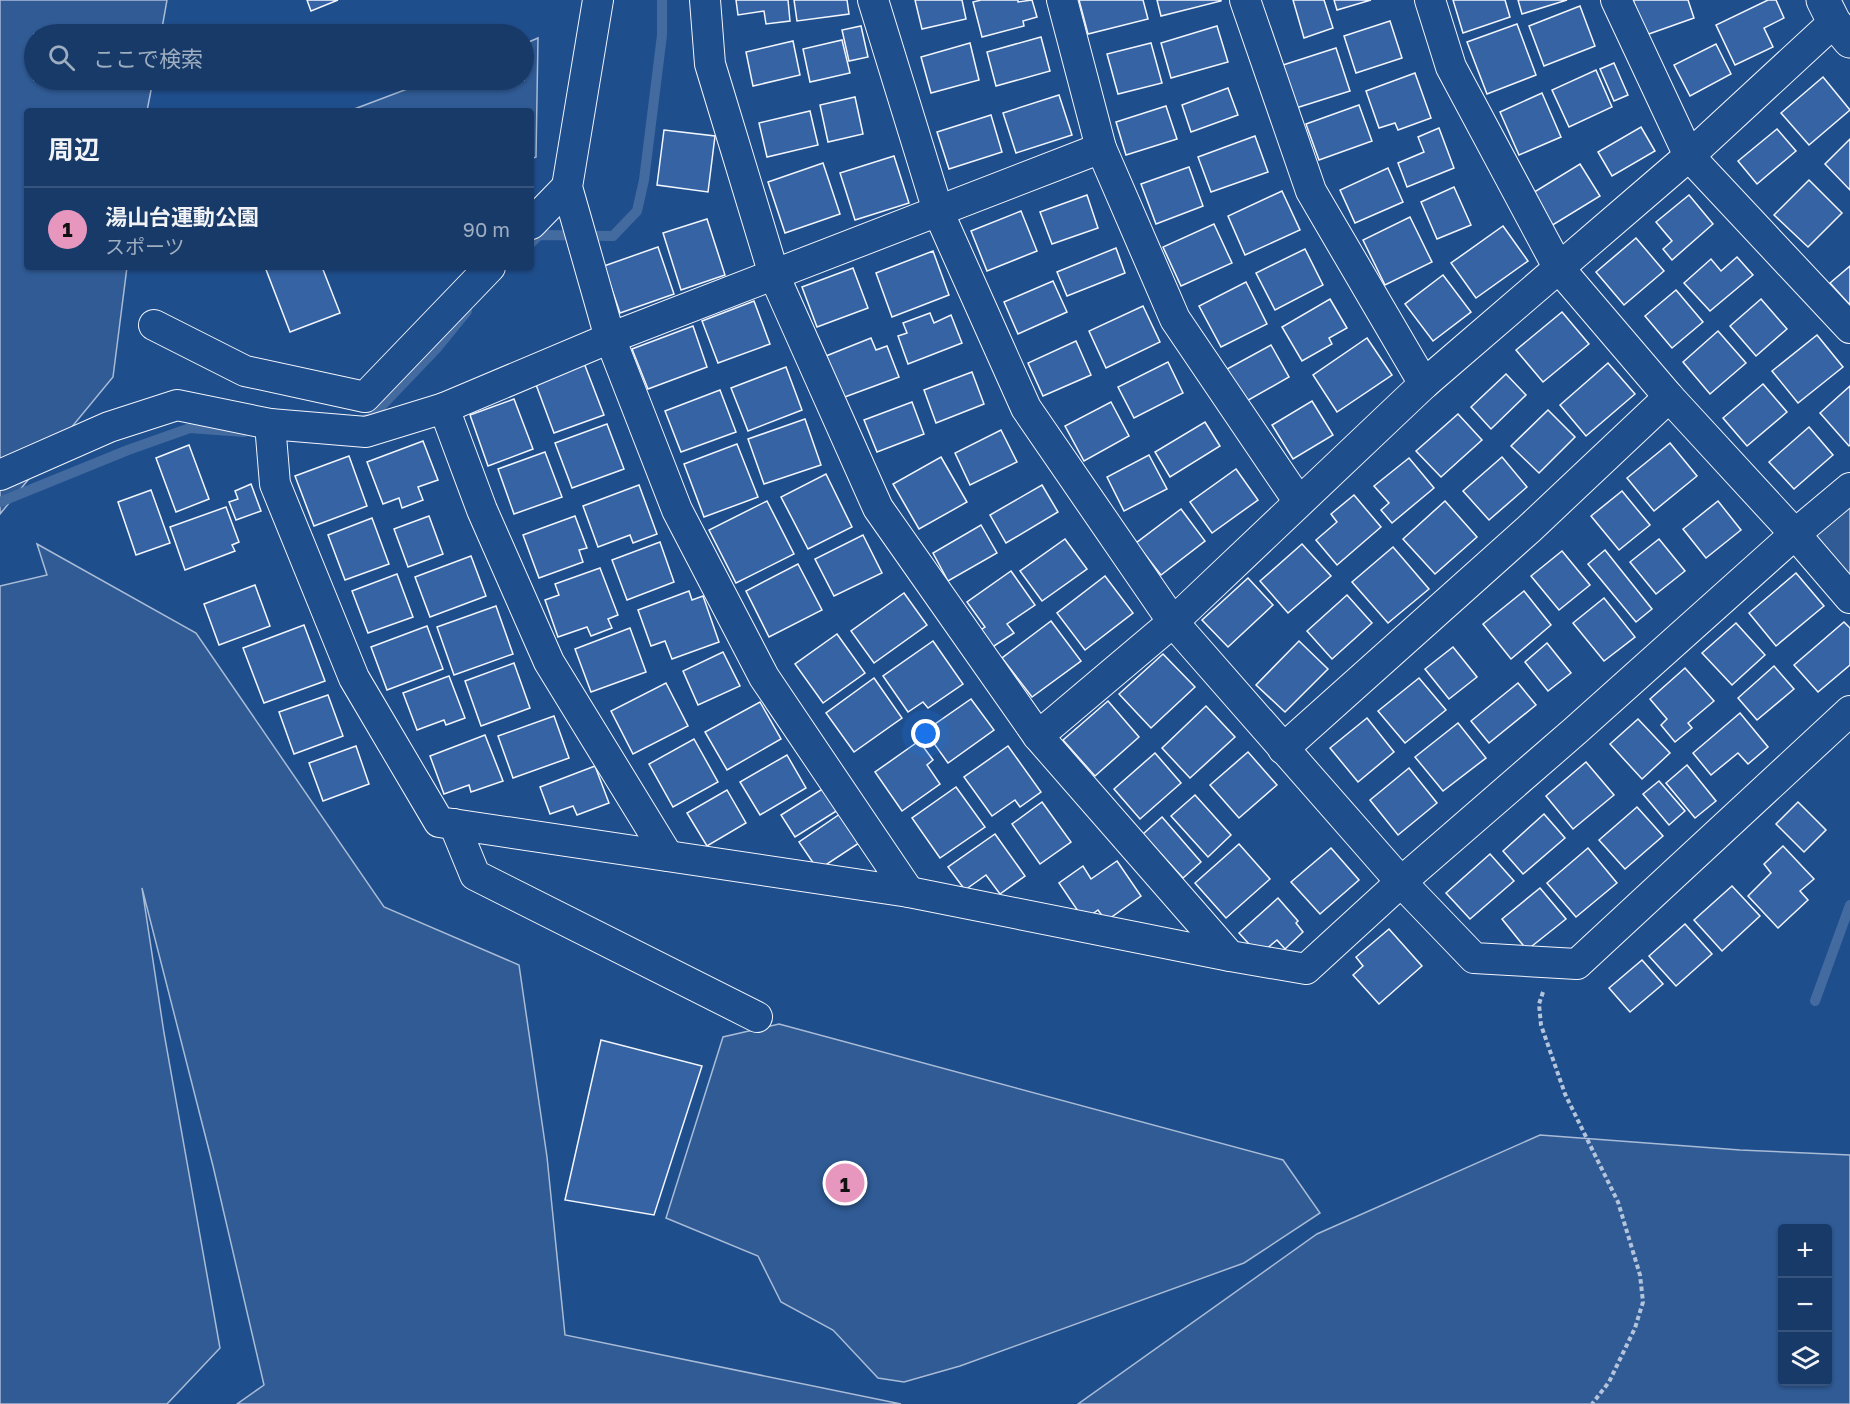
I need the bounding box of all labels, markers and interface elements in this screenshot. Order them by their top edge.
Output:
search box [24,24,534,90]
icon: search [45,41,78,74]
text: ここで検索 [93,45,203,72]
text: 周辺 [48,134,100,165]
text: 湯山台運動公園 [105,203,259,230]
text: 1 [62,217,73,241]
text: 90 m [463,217,510,241]
text: スポーツ [105,234,185,258]
your location [911,719,940,748]
pin: 1 [826,1160,864,1206]
map controls [1778,1224,1832,1386]
button: + [1778,1224,1832,1278]
button: − [1778,1278,1832,1332]
button: layers [1778,1332,1832,1386]

